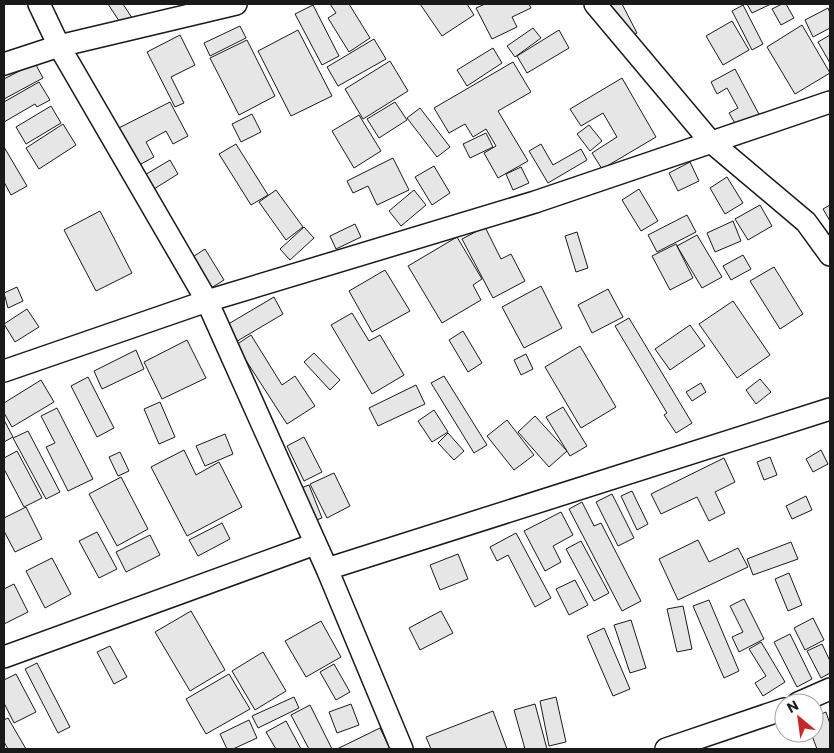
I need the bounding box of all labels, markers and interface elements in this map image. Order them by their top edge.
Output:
north arrow [774,693,824,743]
text: N [784,696,801,716]

